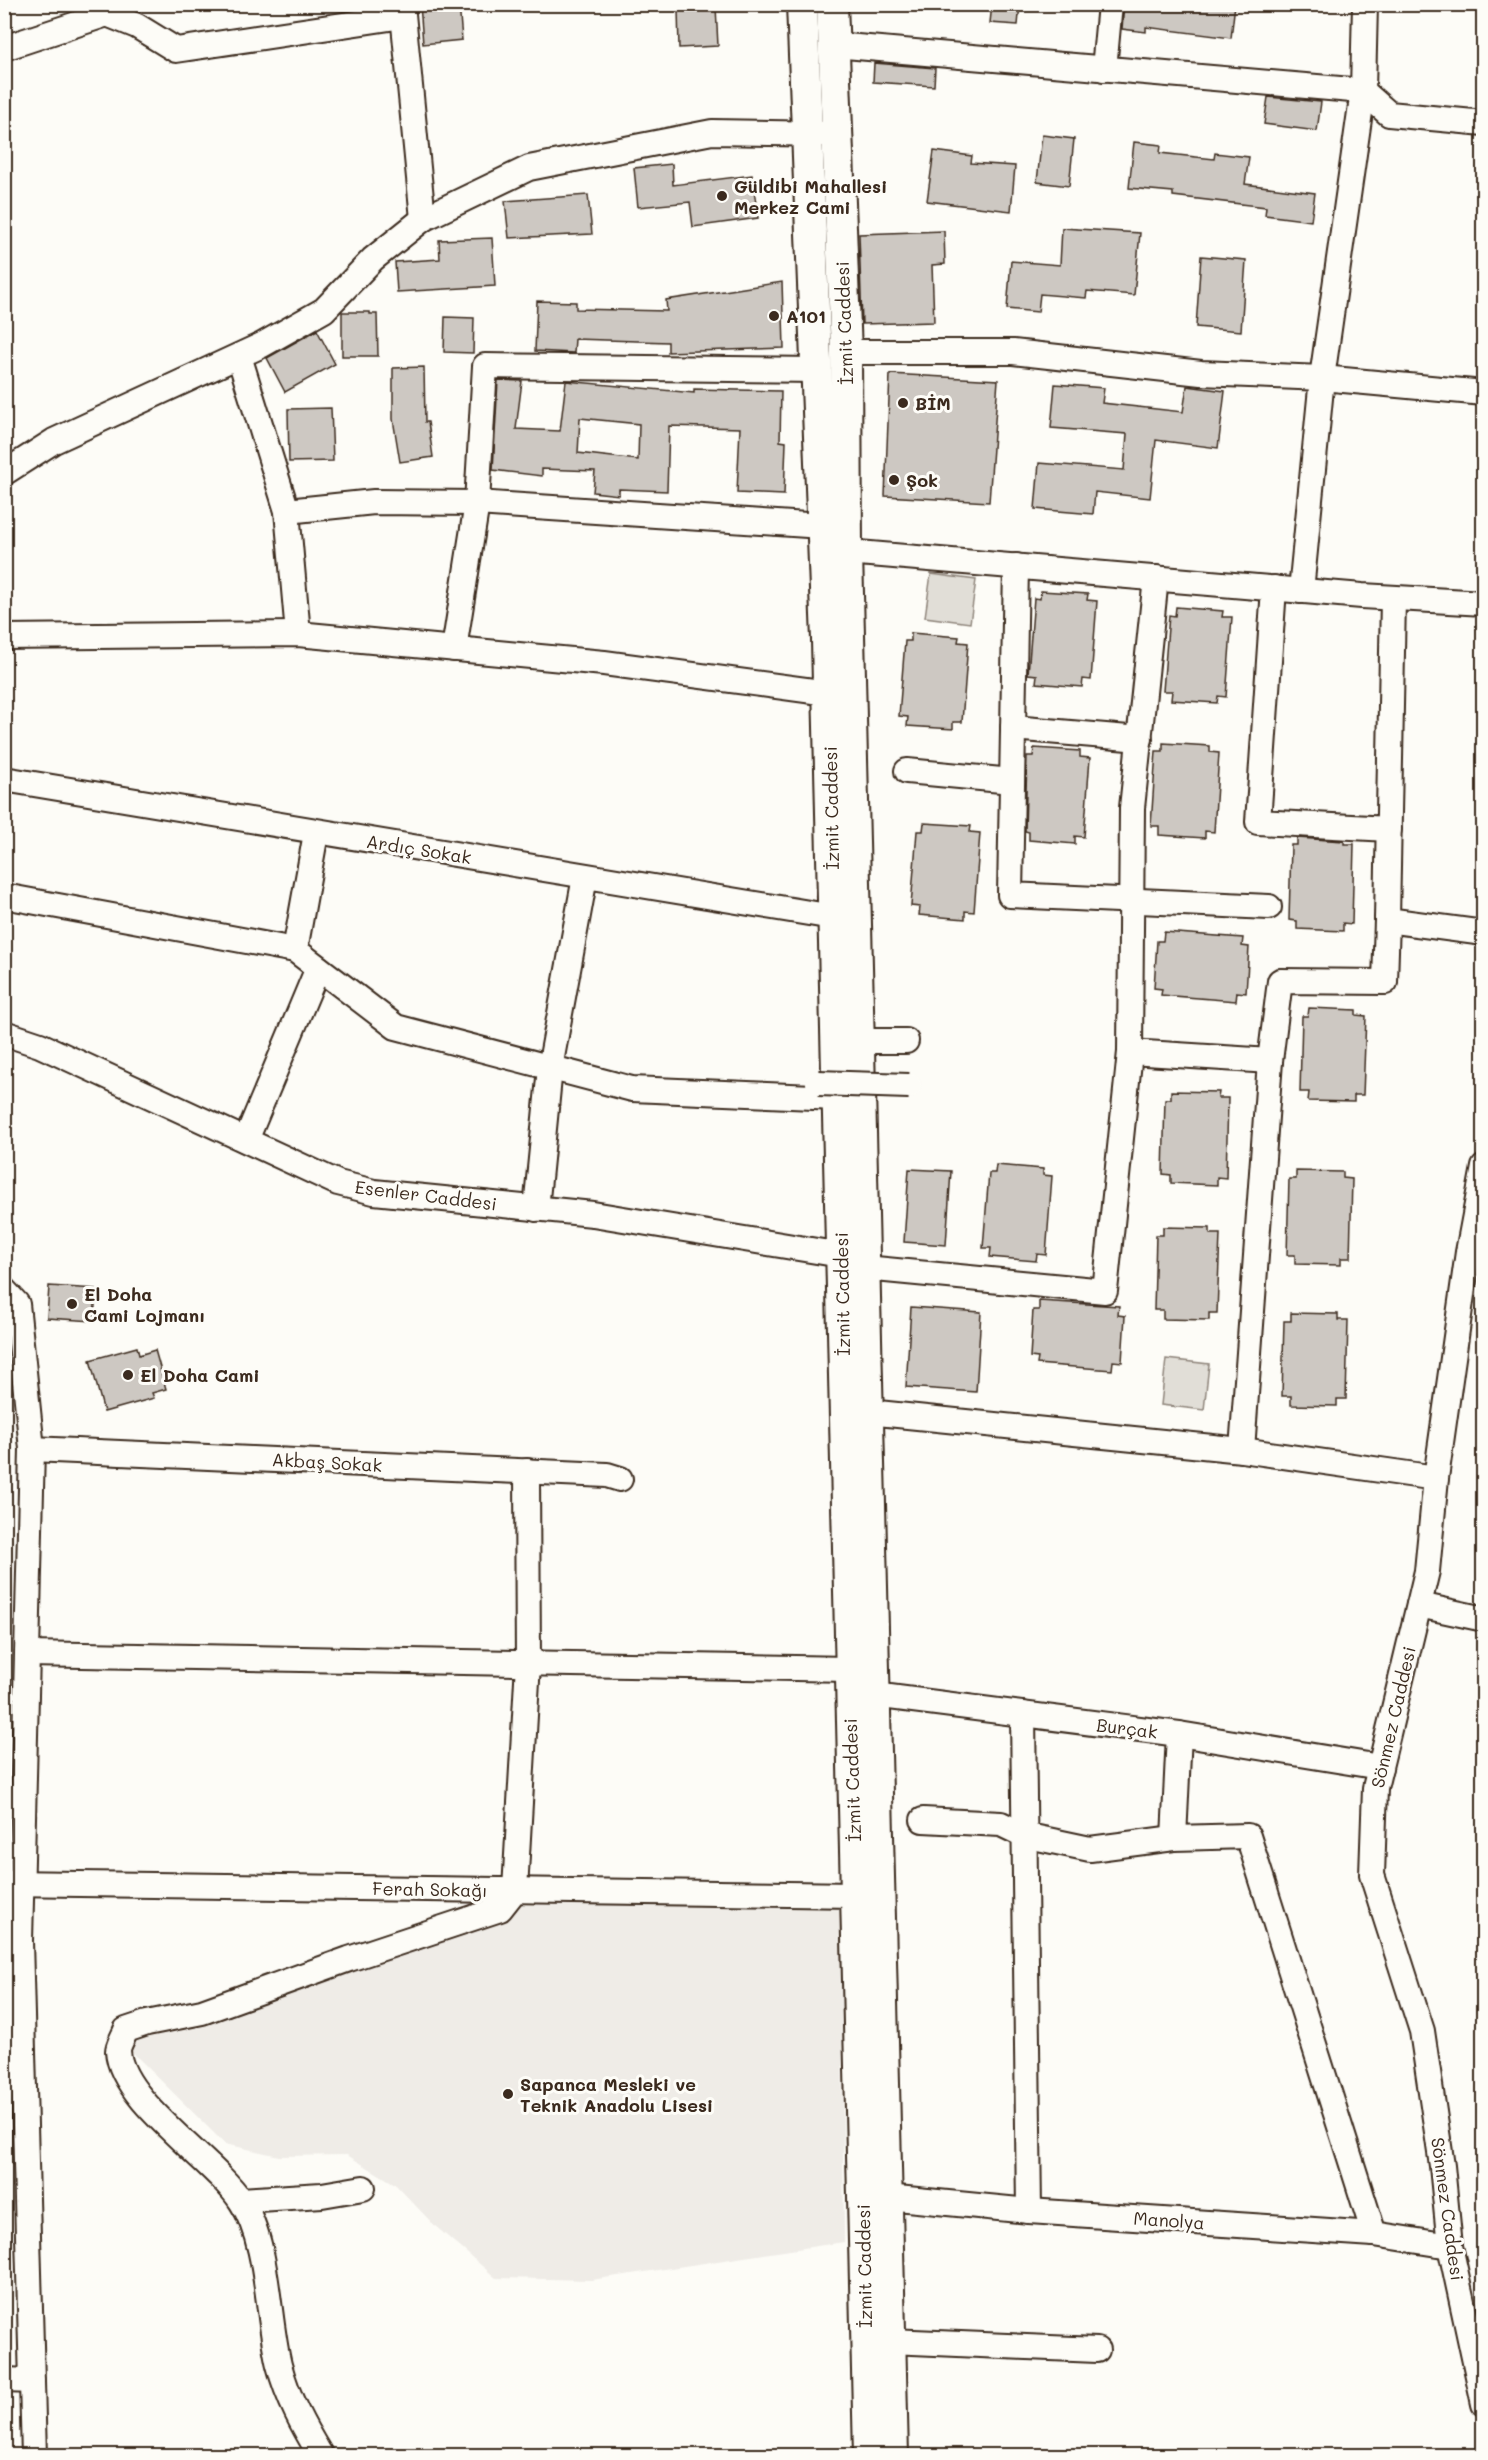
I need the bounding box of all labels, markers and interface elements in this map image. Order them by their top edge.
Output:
place label: Güldibi Mahallesi Merkez Cami [734,174,887,219]
marker: Güldibi Mahallesi Merkez Cami [715,189,729,203]
street label: İzmit Caddesi [830,261,858,385]
place label: A101 [786,304,826,328]
marker: A101 [767,309,781,323]
place label: BİM [915,391,951,415]
marker: BİM [896,396,910,410]
place label: Şok [906,468,938,492]
marker: Şok [887,473,901,487]
street label: İzmit Caddesi [818,746,844,870]
street label: Ardıç Sokak [365,829,473,869]
street label: Esenler Caddesi [354,1174,498,1216]
street label: İzmit Caddesi [829,1232,855,1356]
place label: El Doha Cami Lojmanı [84,1282,205,1327]
marker: El Doha Cami Lojmanı [65,1297,79,1311]
place label: El Doha Cami [140,1363,259,1387]
marker: El Doha Cami [121,1368,135,1382]
street label: Akbaş Sokak [271,1447,383,1477]
street label: Sönmez Caddesi [1365,1644,1421,1790]
street label: Burçak [1095,1712,1159,1744]
street label: İzmit Caddesi [838,1718,866,1842]
street label: Ferah Sokağı [372,1876,488,1902]
place label: Sapanca Mesleki ve Teknik Anadolu Lisesi [520,2072,713,2117]
marker: Sapanca Mesleki ve Teknik Anadolu Lisesi [501,2087,515,2101]
street label: Sönmez Caddesi [1426,2136,1470,2282]
street label: İzmit Caddesi [851,2204,877,2328]
street label: Manolya [1133,2206,1205,2234]

